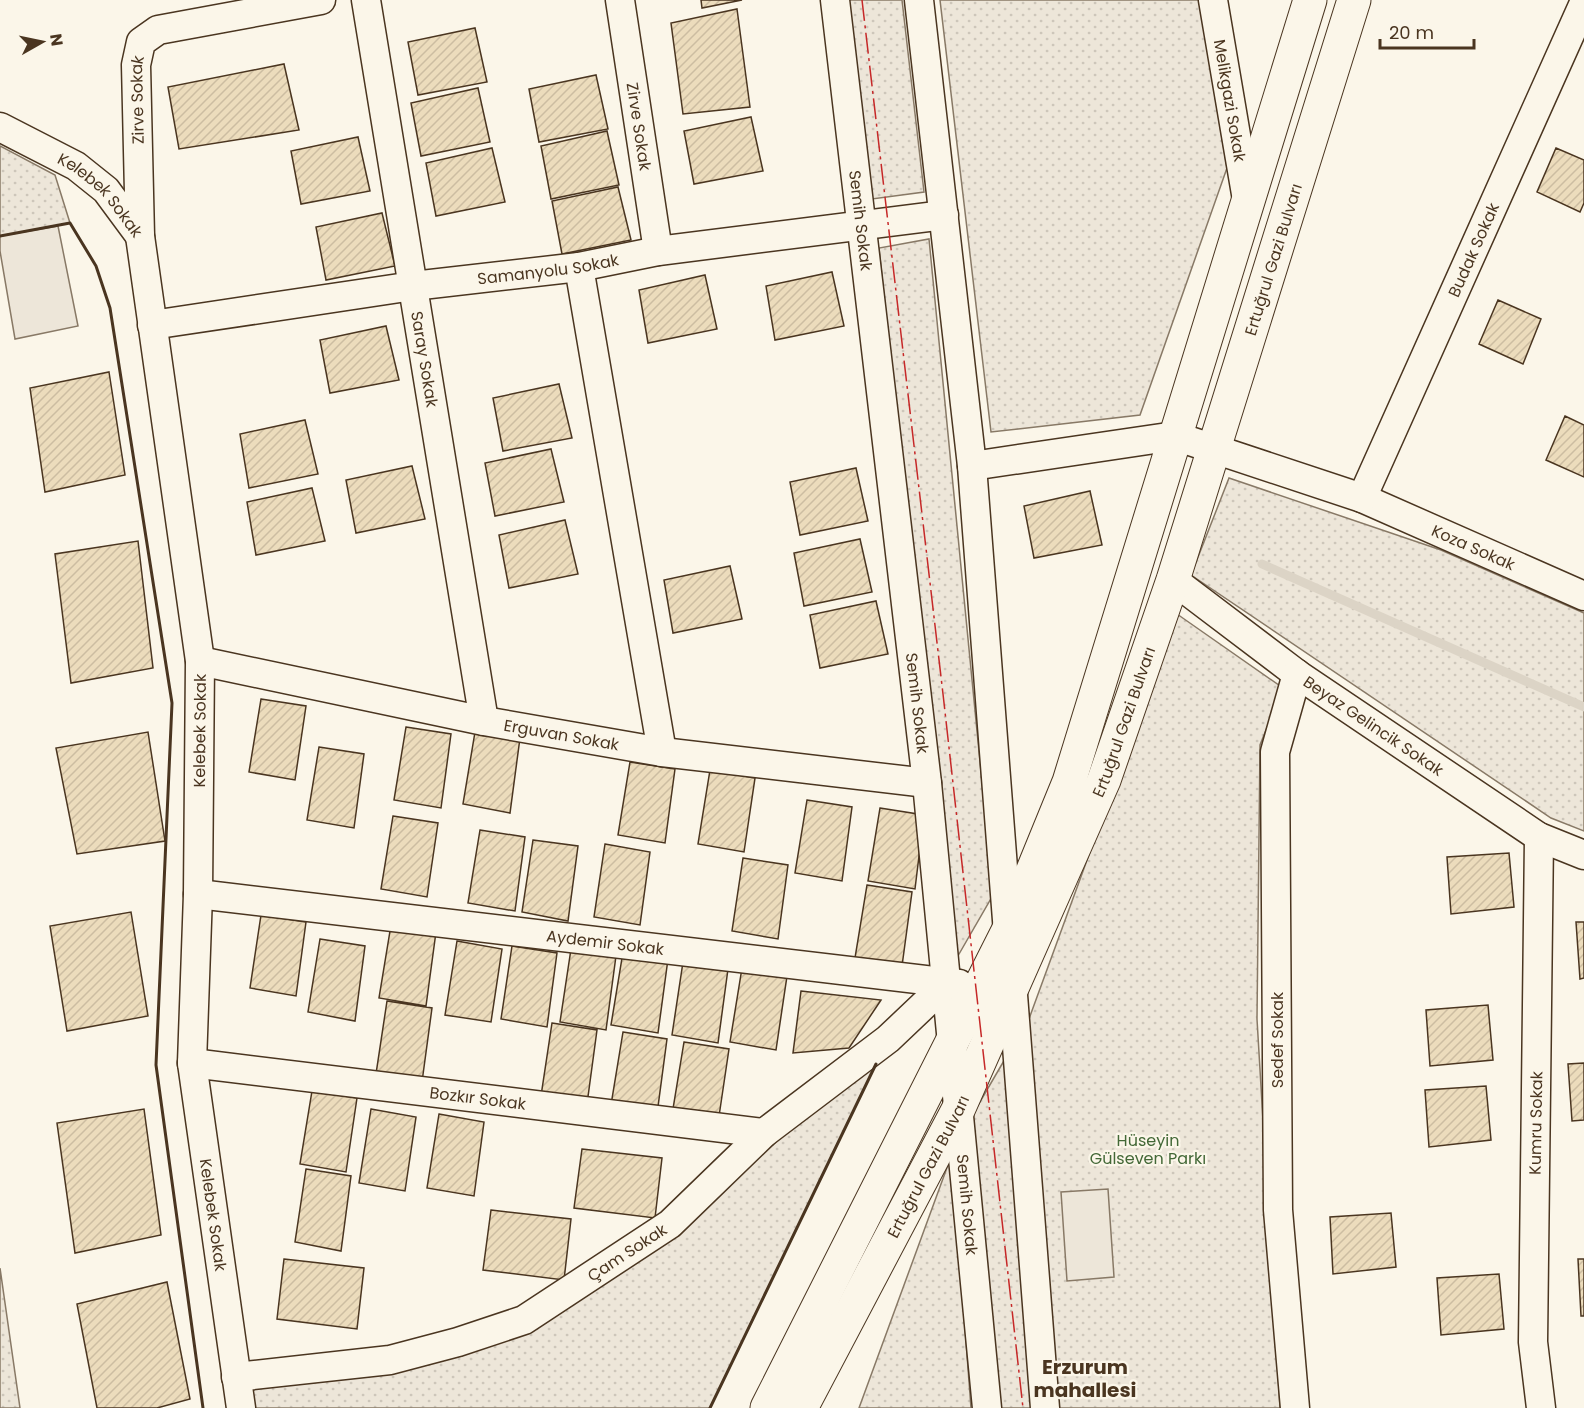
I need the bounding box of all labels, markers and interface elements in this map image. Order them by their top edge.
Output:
north arrow [12,12,72,72]
scale bar [1380,12,1474,50]
text: 20 m [1389,20,1434,45]
text: N [44,32,69,47]
street label: Melikgazi Sokak [1208,38,1252,164]
street label: Zirve Sokak [124,53,149,144]
street label: Zirve Sokak [621,81,657,173]
street label: Kelebek Sokak [54,147,149,242]
street label: Semih Sokak [844,169,878,273]
street label: Ertuğrul Gazi Bulvarı [1239,181,1308,338]
street label: Budak Sokak [1442,198,1505,301]
street label: Samanyolu Sokak [476,248,621,290]
street label: Saray Sokak [406,309,444,410]
street label: Koza Sokak [1428,519,1520,576]
street label: Ertuğrul Gazi Bulvarı [1086,644,1161,801]
street label: Semih Sokak [900,652,935,756]
street label: Beyaz Gelincik Sokak [1299,670,1449,782]
street label: Kelebek Sokak [187,673,211,787]
street label: Erguvan Sokak [502,713,622,756]
street label: Aydemir Sokak [545,924,666,961]
street label: Sedef Sokak [1266,991,1289,1088]
street label: Kumru Sokak [1524,1070,1548,1175]
street label: Bozkır Sokak [428,1081,528,1115]
street label: Ertuğrul Gazi Bulvarı [881,1091,975,1242]
park label: Hüseyin Gülseven Parkı [1090,1129,1206,1170]
street label: Semih Sokak [951,1153,984,1257]
street label: Kelebek Sokak [194,1157,232,1274]
street label: Çam Sokak [583,1217,672,1287]
district label: Erzurum mahallesi [1034,1353,1137,1404]

